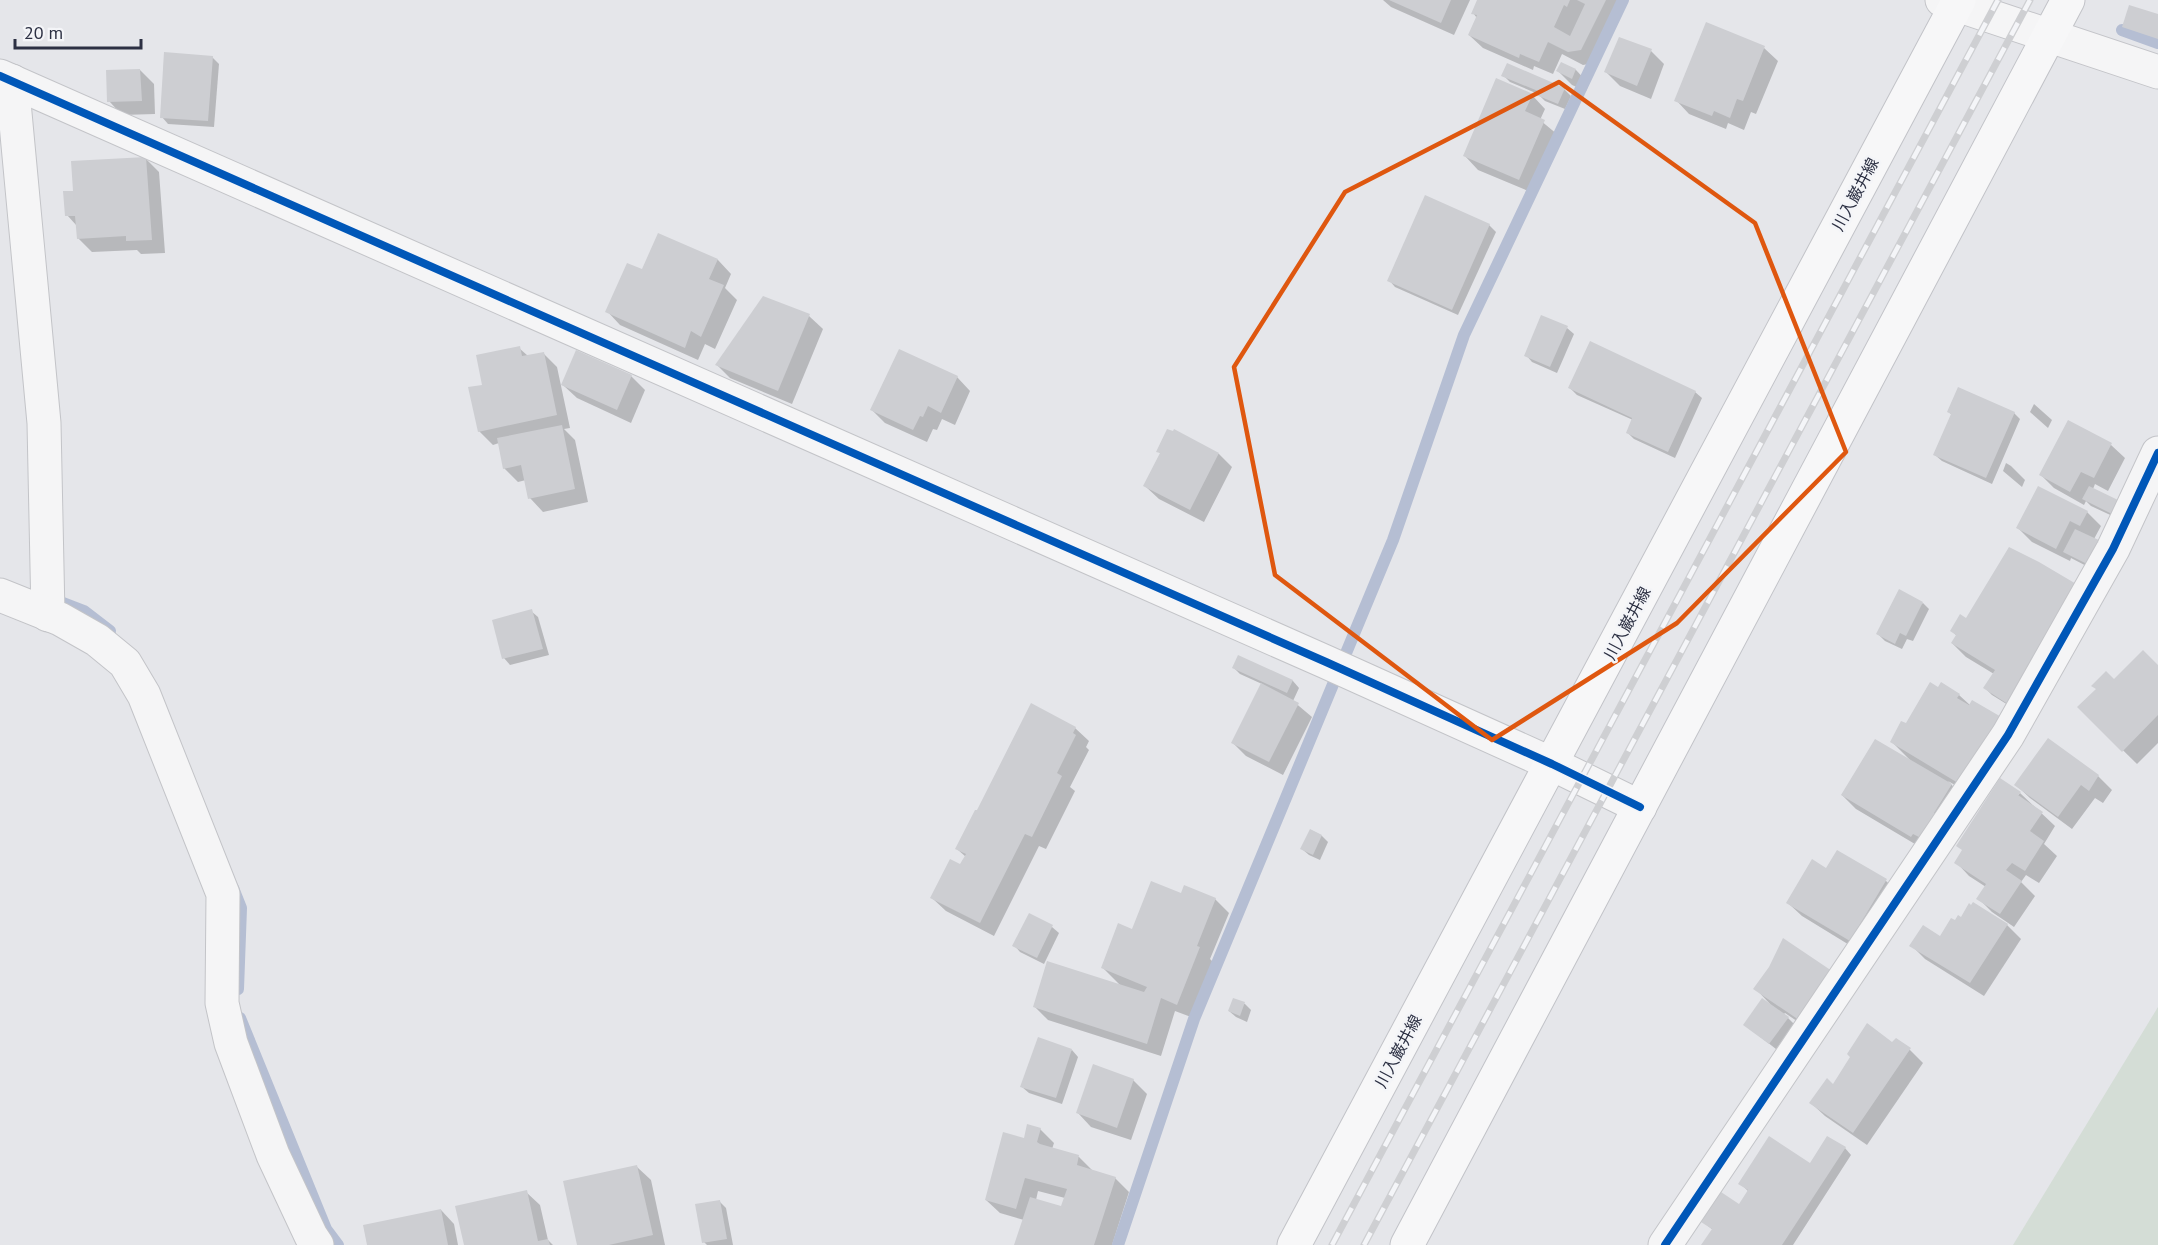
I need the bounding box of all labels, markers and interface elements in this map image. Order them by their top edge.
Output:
scale bar [15,12,141,50]
text: 20 m [24,21,63,44]
street label: 川入巌井線 [1827,154,1883,234]
street label: 川入巌井線 [1599,583,1655,663]
street label: 川入巌井線 [1370,1011,1426,1091]

